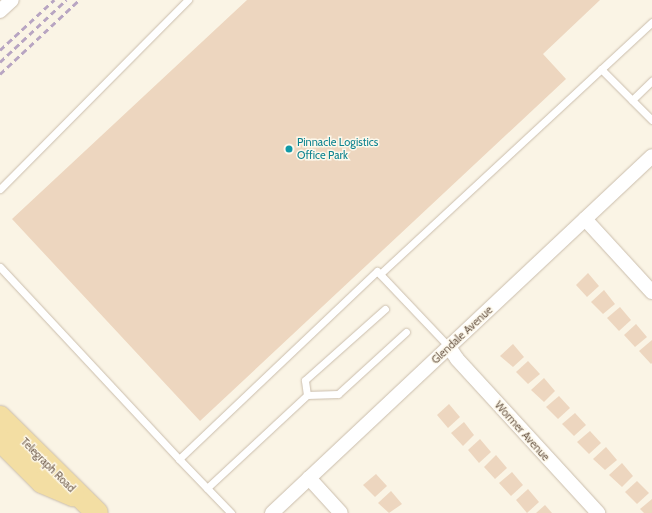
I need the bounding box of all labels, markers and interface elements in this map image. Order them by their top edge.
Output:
place label: Pinnacle Logistics Office Park [297,136,378,162]
marker: Pinnacle Logistics Office Park [284,144,294,154]
street label: Glendale Avenue [429,303,495,367]
street label: Wormer Avenue [492,398,552,464]
street label: Telegraph Road [18,435,78,495]

